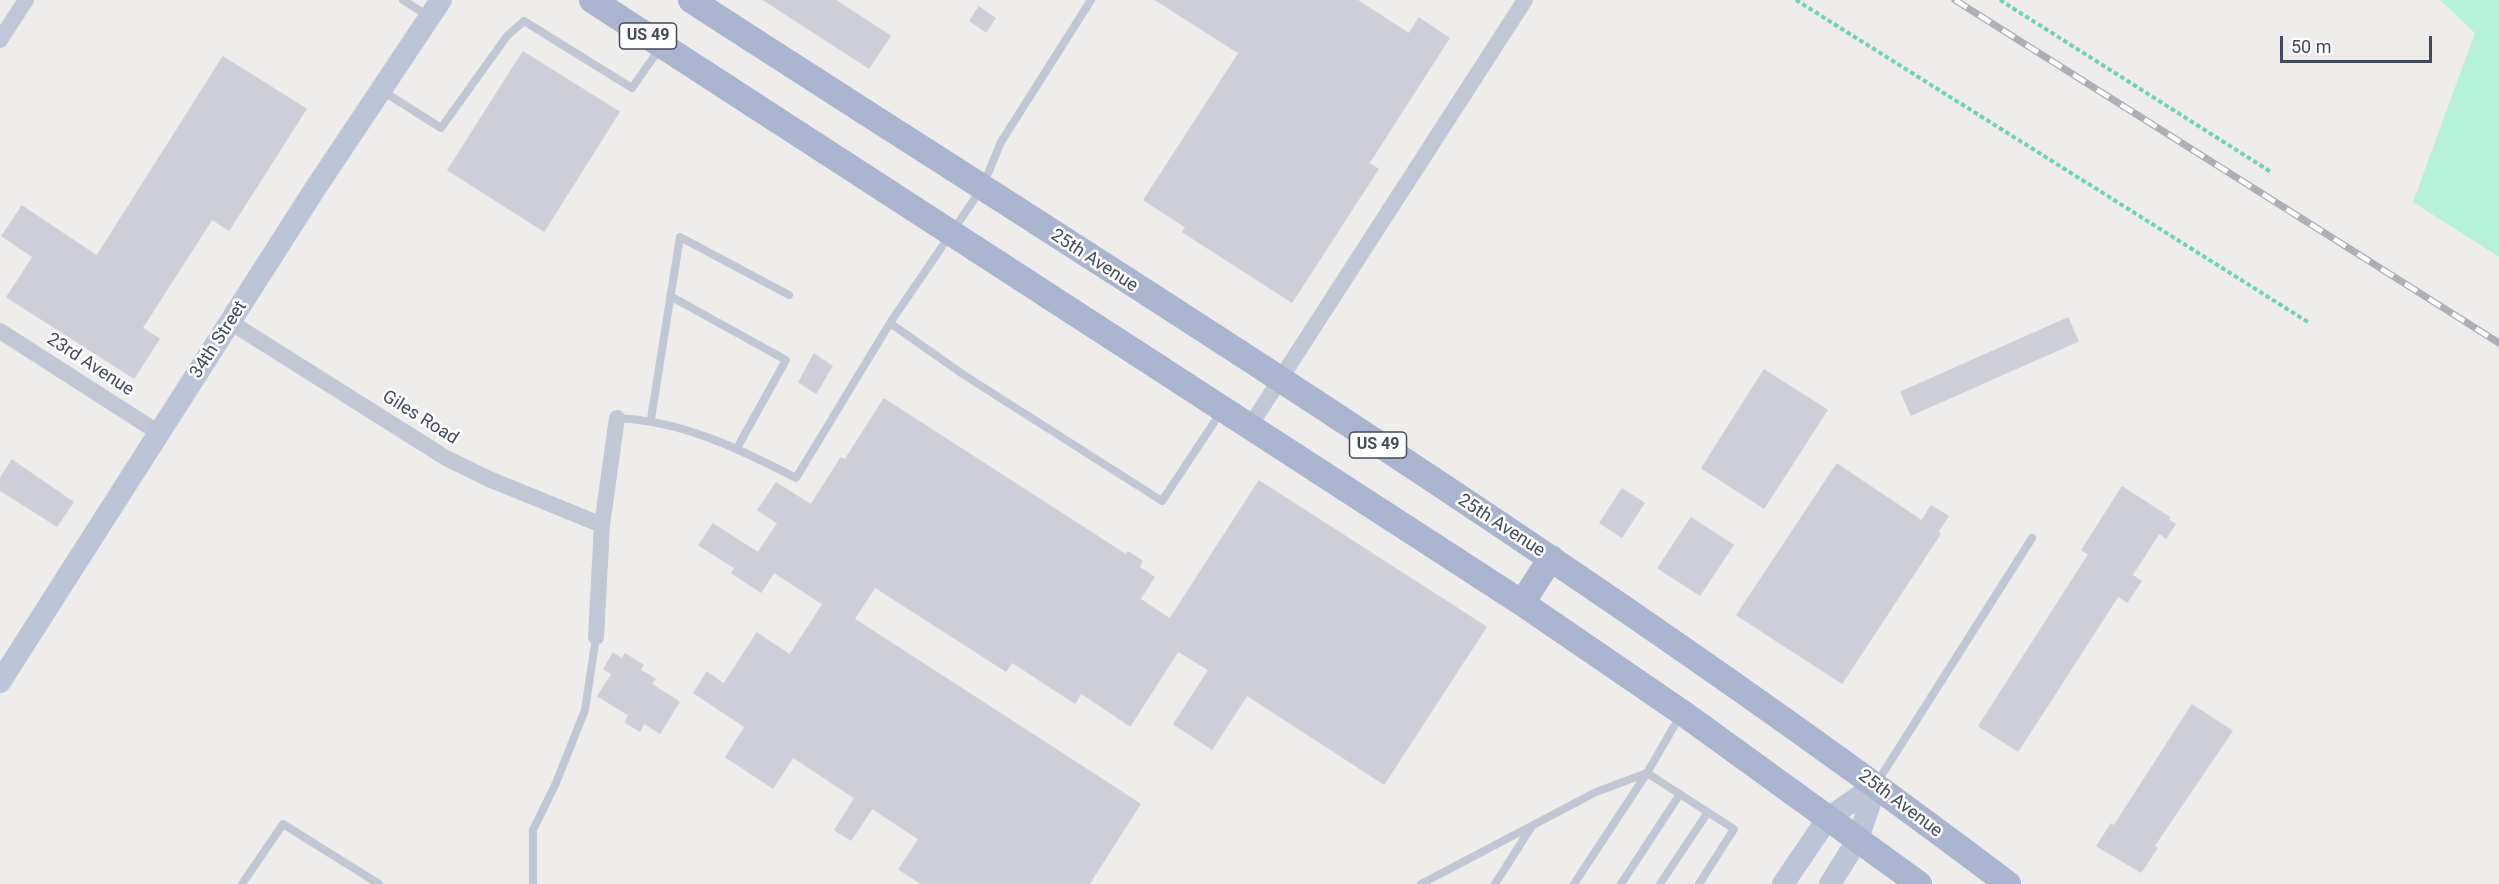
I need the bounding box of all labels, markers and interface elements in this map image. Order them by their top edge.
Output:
road number: US 49 [620,23,676,49]
scale bar [2283,24,2434,62]
text: 50 m [2291,36,2331,57]
street label: 25th Avenue [1046,225,1142,297]
street label: 34th Street [186,297,252,383]
street label: 23rd Avenue [42,329,138,401]
street label: Giles Road [378,386,462,450]
road number: US 49 [1350,432,1406,458]
street label: 25th Avenue [1453,490,1549,562]
street label: 25th Avenue [1854,765,1946,843]

